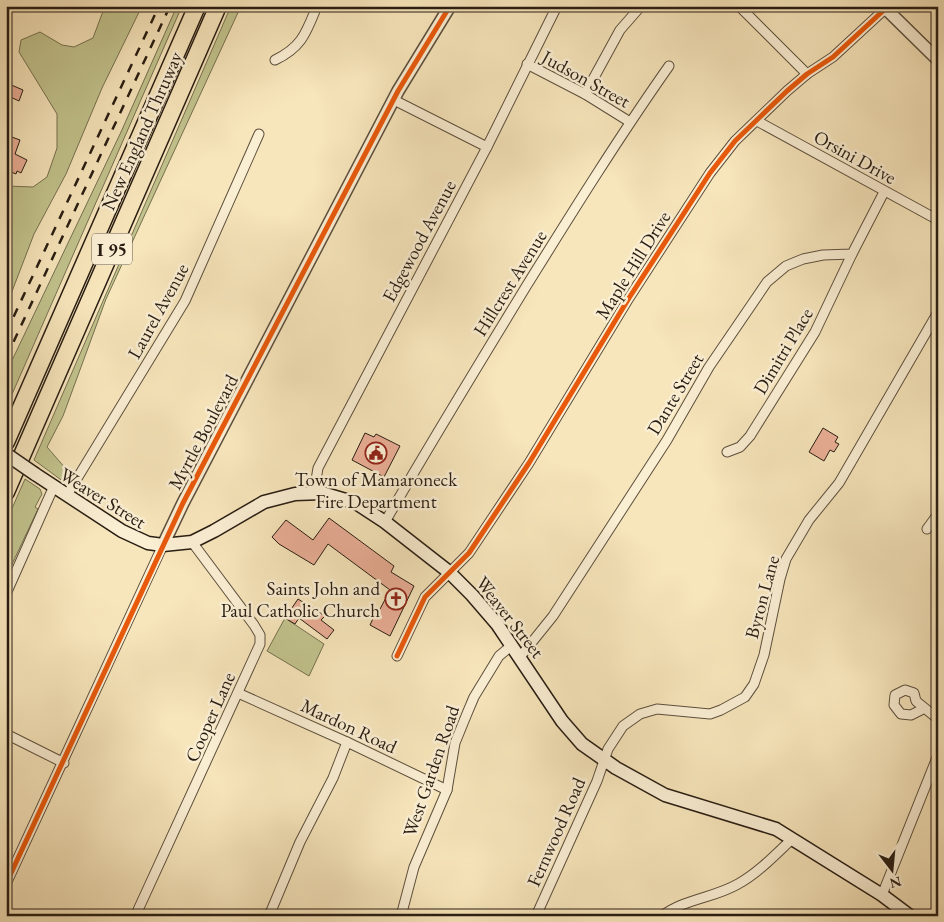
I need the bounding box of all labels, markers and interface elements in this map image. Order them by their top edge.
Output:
street label: Judson Street [536,44,635,114]
street label: New England Thruway [96,47,189,214]
street label: Orsini Drive [809,124,901,190]
street label: Edgewood Avenue [376,176,462,306]
street label: Maple Hill Drive [590,206,676,324]
street label: Hillcrest Avenue [467,225,553,341]
road number: I 95 [92,233,132,264]
street label: Laurel Avenue [122,259,194,363]
street label: Dimitri Place [747,303,819,399]
street label: Dante Street [641,349,709,439]
street label: Myrtle Boulevard [162,370,244,494]
public building icon: Town of Mamaroneck Fire Department [364,441,388,465]
street label: Weaver Street [55,462,151,534]
place label: Town of Mamaroneck Fire Department [295,467,458,514]
street label: Byron Lane [739,553,785,641]
street label: Weaver Street [470,571,550,663]
place label: Saints John and Paul Catholic Church [221,576,380,623]
church icon: Saints John and Paul Catholic Church [384,587,408,611]
street label: Cooper Lane [179,668,241,766]
street label: Mardon Road [297,693,401,759]
street label: West Garden Road [397,702,465,840]
street label: Fernwood Road [521,773,591,891]
north arrow [866,844,916,894]
text: N [887,872,904,893]

